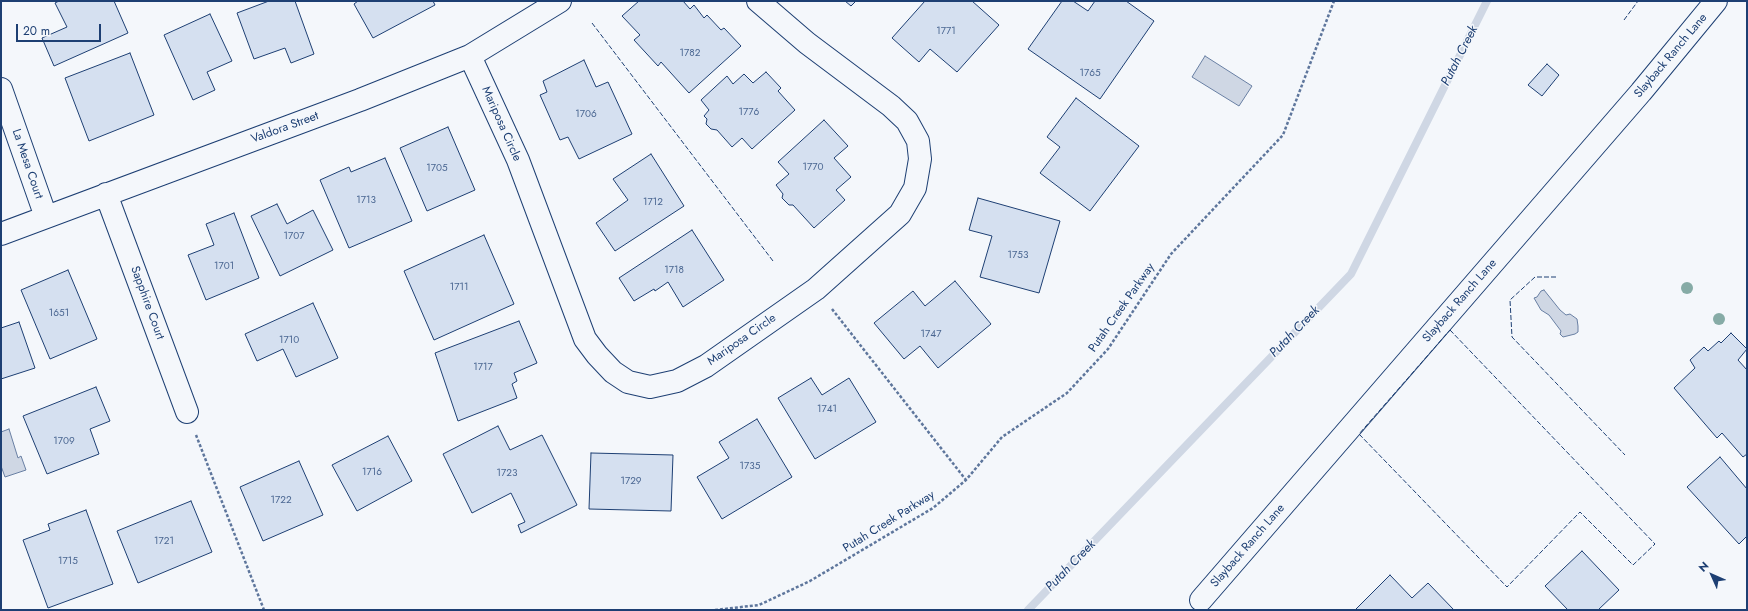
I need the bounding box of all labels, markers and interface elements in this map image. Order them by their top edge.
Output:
street label: Slayback Ranch Lane [1632,11,1710,101]
scale bar [18,16,103,42]
text: 20 m [23,22,50,40]
water label: Putah Creek [1438,23,1482,89]
house number: 1771 [936,26,956,38]
house number: 1782 [680,48,700,60]
house number: 1765 [1079,68,1101,80]
street label: Mariposa Circle [478,84,524,164]
house number: 1776 [739,107,759,119]
street label: Valdora Street [249,109,321,147]
house number: 1706 [575,109,597,121]
street label: La Mesa Court [8,127,46,201]
house number: 1770 [803,162,823,174]
house number: 1705 [426,163,448,175]
house number: 1713 [356,195,376,207]
house number: 1712 [643,197,663,209]
house number: 1707 [284,231,304,243]
house number: 1753 [1008,250,1028,262]
street label: Slayback Ranch Lane [1420,256,1500,346]
house number: 1701 [214,261,234,273]
street label: Putah Creek Parkway [1086,261,1158,355]
street label: Sapphire Court [127,264,167,342]
house number: 1718 [664,265,684,277]
house number: 1711 [450,282,468,294]
water label: Putah Creek [1267,303,1323,361]
house number: 1651 [49,308,69,320]
street label: Mariposa Circle [705,311,779,369]
house number: 1747 [921,329,941,341]
house number: 1710 [279,335,299,347]
house number: 1717 [473,362,493,374]
house number: 1741 [817,404,837,416]
house number: 1709 [53,436,75,448]
house number: 1735 [740,461,760,473]
house number: 1716 [362,467,382,479]
house number: 1723 [497,468,517,480]
house number: 1729 [620,476,642,488]
street label: Putah Creek Parkway [841,488,937,556]
house number: 1722 [270,495,292,507]
street label: Slayback Ranch Lane [1208,501,1288,591]
house number: 1721 [154,536,174,548]
water label: Putah Creek [1043,537,1099,595]
north arrow [1692,555,1732,595]
house number: 1715 [58,556,78,568]
text: N [1695,558,1712,575]

